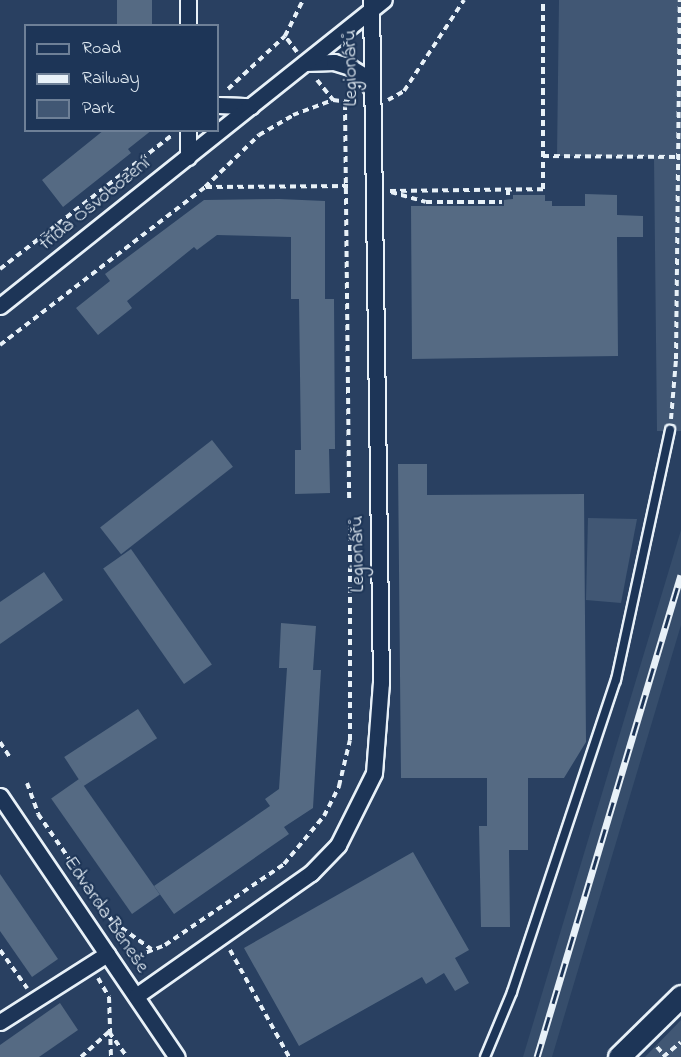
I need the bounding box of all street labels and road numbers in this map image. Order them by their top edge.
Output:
street label: Legionářů [338,29,364,107]
street label: třída Osvobození [35,152,155,256]
street label: Legionářů [345,515,371,593]
street label: Edvarda Beneše [58,852,154,978]

